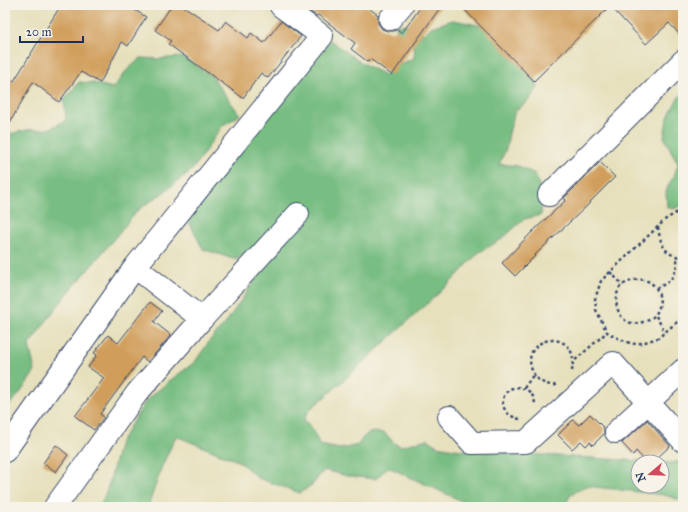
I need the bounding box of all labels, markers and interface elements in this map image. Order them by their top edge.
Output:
scale bar [20,18,83,44]
text: 20 m [26,25,52,39]
north arrow [630,454,670,494]
text: N [633,470,649,484]

